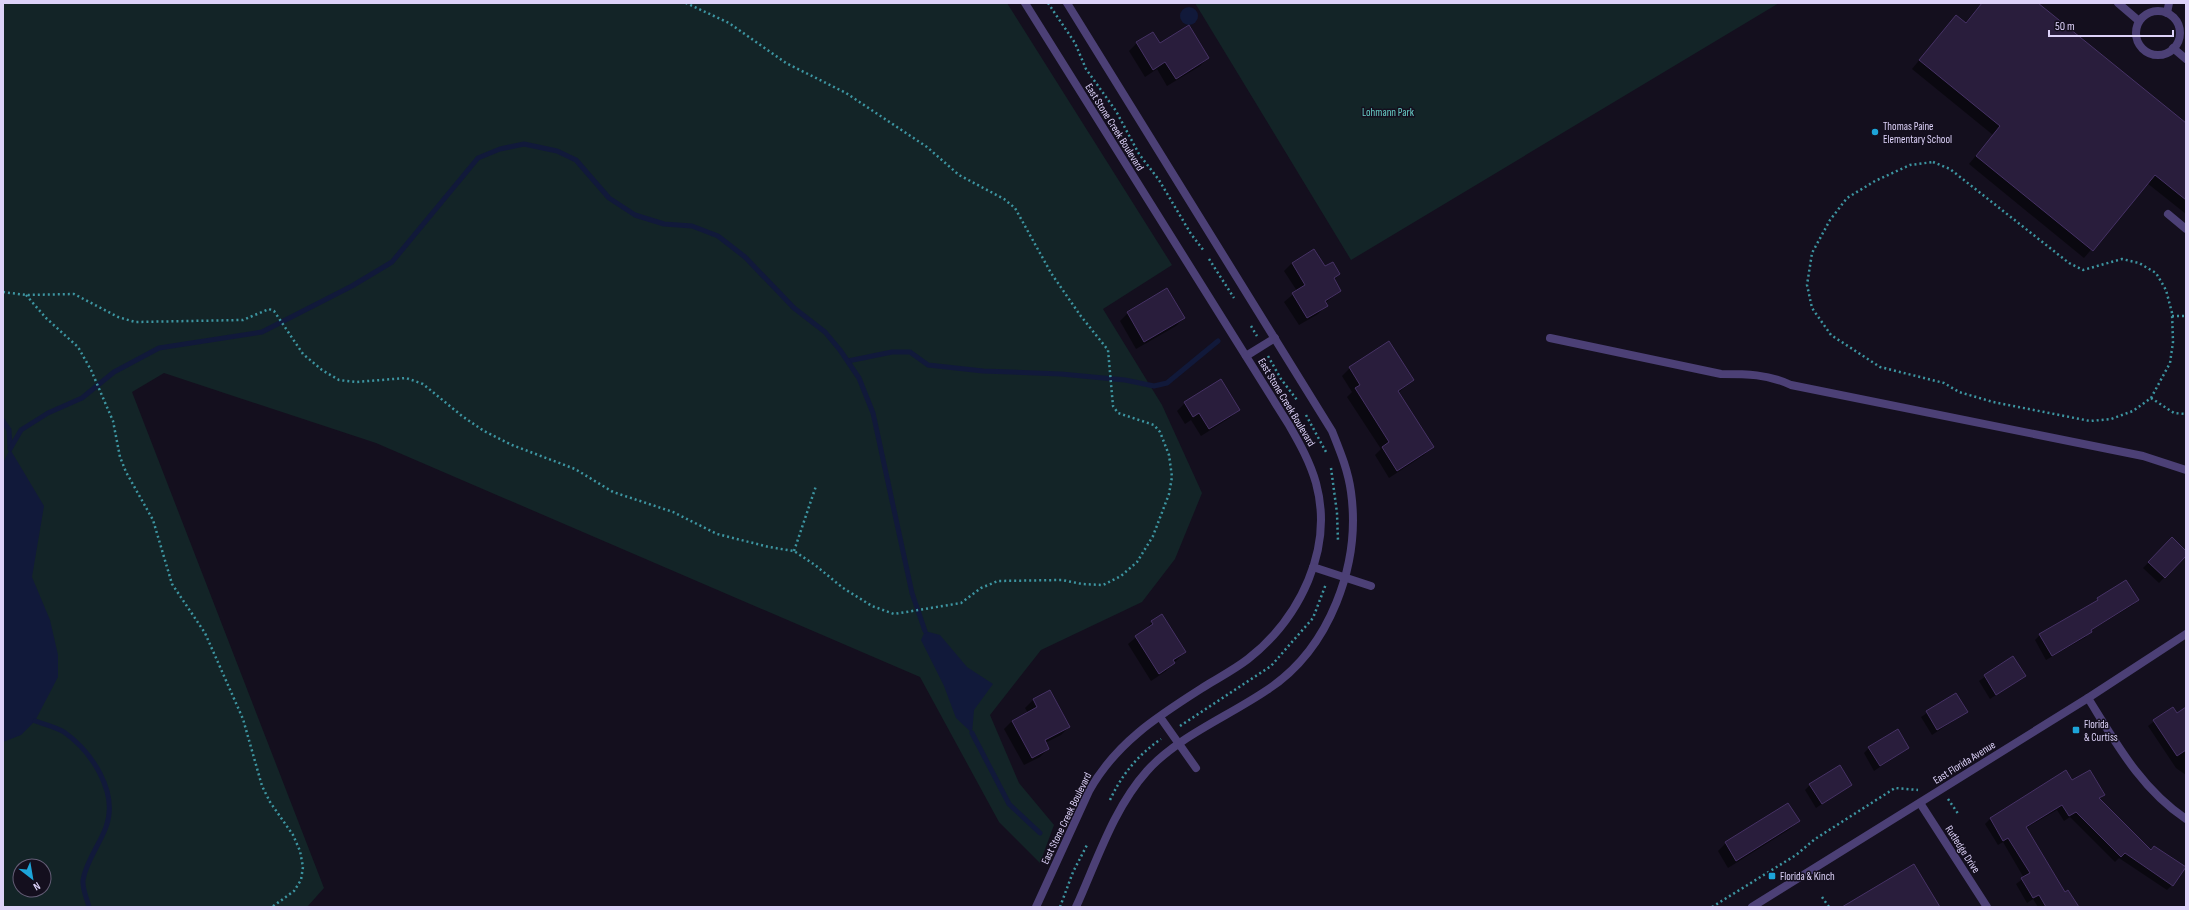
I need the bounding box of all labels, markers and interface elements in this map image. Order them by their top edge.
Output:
scale bar [2049,12,2173,38]
text: 50 m [2055,19,2075,34]
street label: East Stone Creek Boulevard [1082,81,1147,174]
park label: Lohmann Park [1362,106,1415,119]
place label: Thomas Paine Elementary School [1883,120,1952,146]
marker: Thomas Paine Elementary School [1870,127,1880,137]
street label: East Stone Creek Boulevard [1255,356,1318,449]
place label: Florida & Curtiss [2084,718,2118,744]
marker: Florida & Curtiss [2071,725,2081,735]
street label: East Florida Avenue [1931,738,1998,787]
street label: East Stone Creek Boulevard [1039,770,1094,866]
street label: Rutledge Drive [1942,823,1983,875]
north arrow [12,858,52,898]
place label: Florida & Kinch [1780,870,1835,883]
marker: Florida & Kinch [1767,871,1777,881]
text: N [31,879,43,893]

